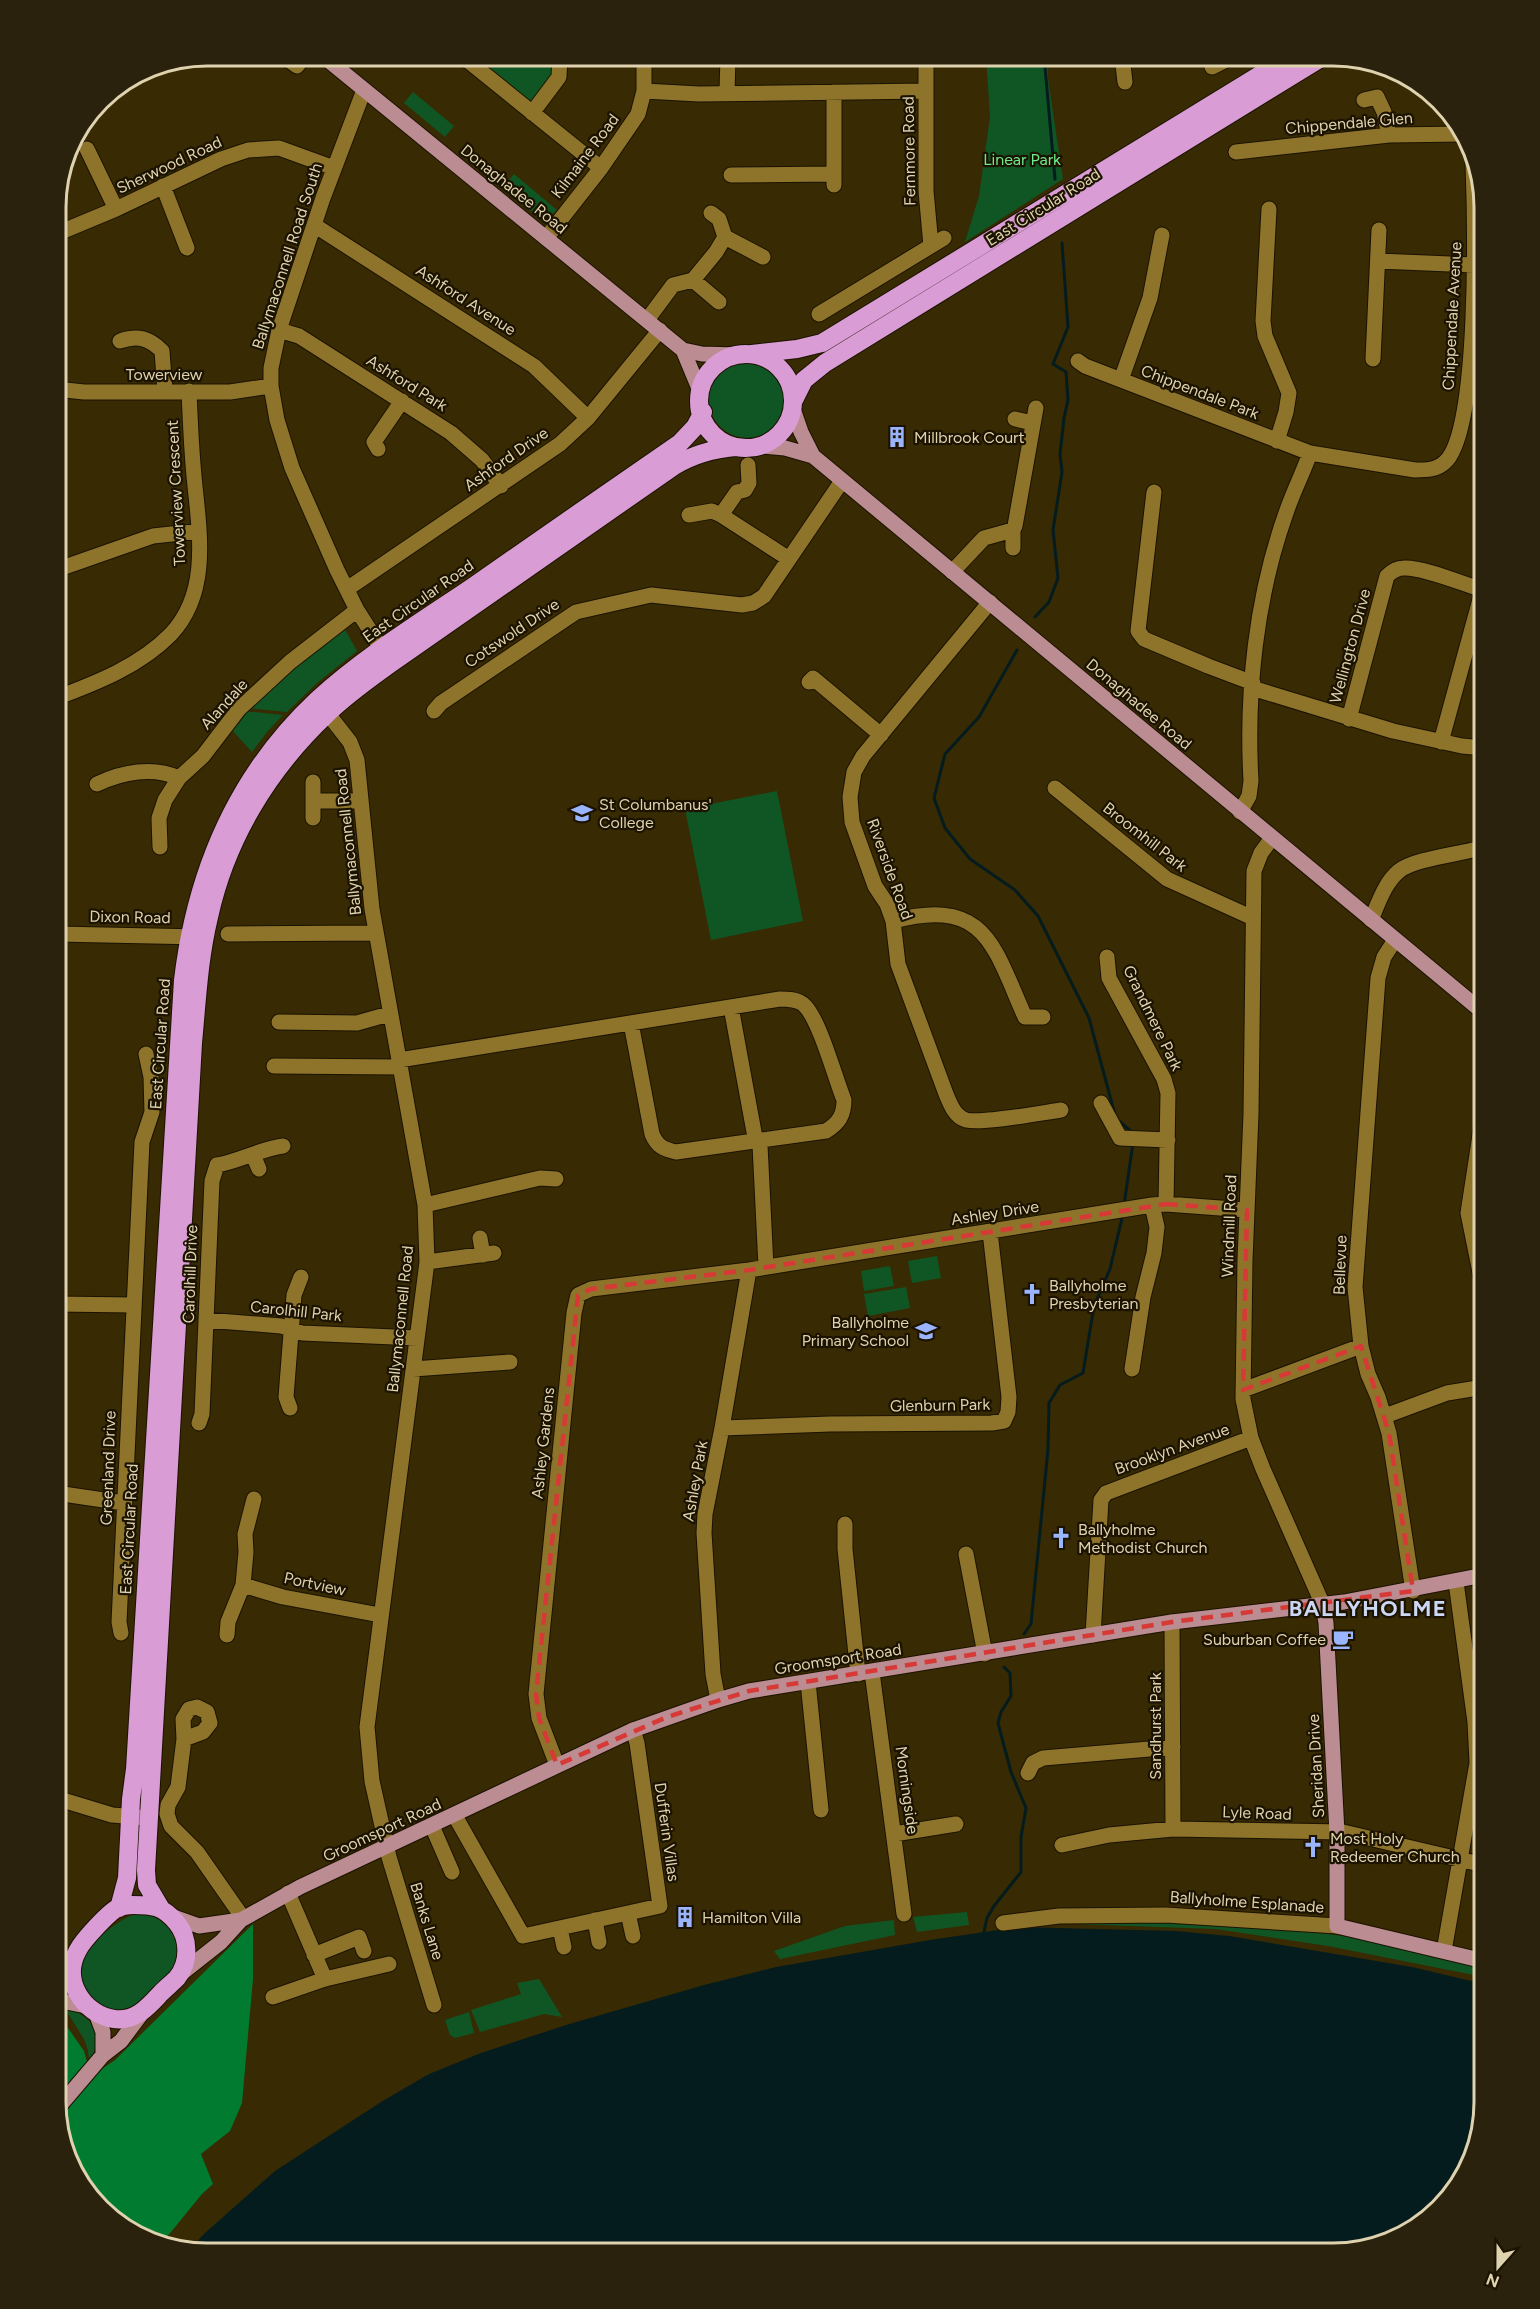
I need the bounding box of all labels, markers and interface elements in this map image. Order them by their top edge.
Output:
street label: Fernmore Road [899,96,919,206]
street label: Chippendale Glen [1284,108,1414,138]
street label: Kilmaine Road [547,110,623,202]
street label: Sherwood Road [113,132,225,198]
street label: Donaghadee Road [457,140,571,238]
park label: Linear Park [983,150,1061,169]
street label: Ballymaconnell Road South [248,161,326,351]
street label: East Circular Road [982,164,1104,250]
street label: Chippendale Avenue [1439,241,1465,391]
street label: Ashford Avenue [413,261,520,339]
street label: Ashford Park [363,351,451,415]
street label: Chippendale Park [1138,361,1262,423]
street label: Towerview [126,365,203,384]
street label: Towerview Crescent [163,420,189,566]
street label: Ashford Drive [460,423,552,495]
building icon: Millbrook Court [885,425,909,449]
place label: Millbrook Court [914,428,1025,447]
street label: East Circular Road [359,556,477,646]
street label: Wellington Drive [1326,586,1374,705]
street label: Cotswold Drive [461,594,563,672]
street label: Donaghadee Road [1083,654,1195,754]
street label: Alandale [196,675,252,733]
street label: Ballymaconnell Road [331,768,365,916]
place label: St Columbanus' College [599,795,712,832]
street label: Broomhill Park [1099,798,1191,876]
school or university icon: St Columbanus' College [570,801,594,825]
street label: Riverside Road [863,816,917,922]
street label: Dixon Road [89,907,171,927]
street label: Grandmere Park [1119,962,1187,1074]
street label: East Circular Road [146,978,174,1110]
street label: Windmill Road [1218,1174,1240,1278]
street label: Ashley Drive [950,1197,1041,1229]
street label: Carolhill Drive [179,1224,201,1324]
street label: Bellevue [1329,1234,1351,1295]
street label: Ballymaconnell Road [383,1245,417,1393]
place label: Ballyholme Presbyterian [1049,1276,1138,1313]
church icon: Ballyholme Presbyterian [1020,1282,1044,1306]
street label: Carolhill Park [249,1297,343,1325]
place label: Ballyholme Primary School [802,1313,909,1350]
school or university icon: Ballyholme Primary School [914,1319,938,1343]
street label: Ashley Gardens [528,1386,558,1500]
street label: Glenburn Park [890,1395,991,1415]
street label: Greenland Drive [97,1410,120,1526]
street label: Brooklyn Avenue [1112,1419,1232,1479]
street label: Ashley Park [679,1439,712,1523]
street label: East Circular Road [116,1463,142,1595]
place label: Ballyholme Methodist Church [1078,1520,1208,1557]
church icon: Ballyholme Methodist Church [1049,1526,1073,1550]
street label: Portview [282,1568,348,1600]
district label: BALLYHOLME [1289,1595,1447,1622]
cafe icon: Suburban Coffee [1331,1627,1355,1651]
place label: Suburban Coffee [1203,1630,1326,1649]
street label: Groomsport Road [773,1640,903,1678]
street label: Sandhurst Park [1146,1672,1165,1780]
street label: Sheridan Drive [1304,1713,1328,1818]
street label: Morningside [891,1745,923,1835]
street label: Dufferin Villas [651,1781,683,1883]
street label: Groomsport Road [320,1794,444,1866]
street label: Lyle Road [1222,1802,1292,1824]
place label: Most Holy Redeemer Church [1330,1829,1460,1866]
church icon: Most Holy Redeemer Church [1301,1835,1325,1859]
street label: Banks Lane [406,1880,448,1962]
street label: Ballyholme Esplanade [1169,1887,1325,1917]
building icon: Hamilton Villa [673,1905,697,1929]
place label: Hamilton Villa [702,1908,801,1927]
north arrow [1468,2237,1528,2297]
text: N [1484,2269,1502,2292]

